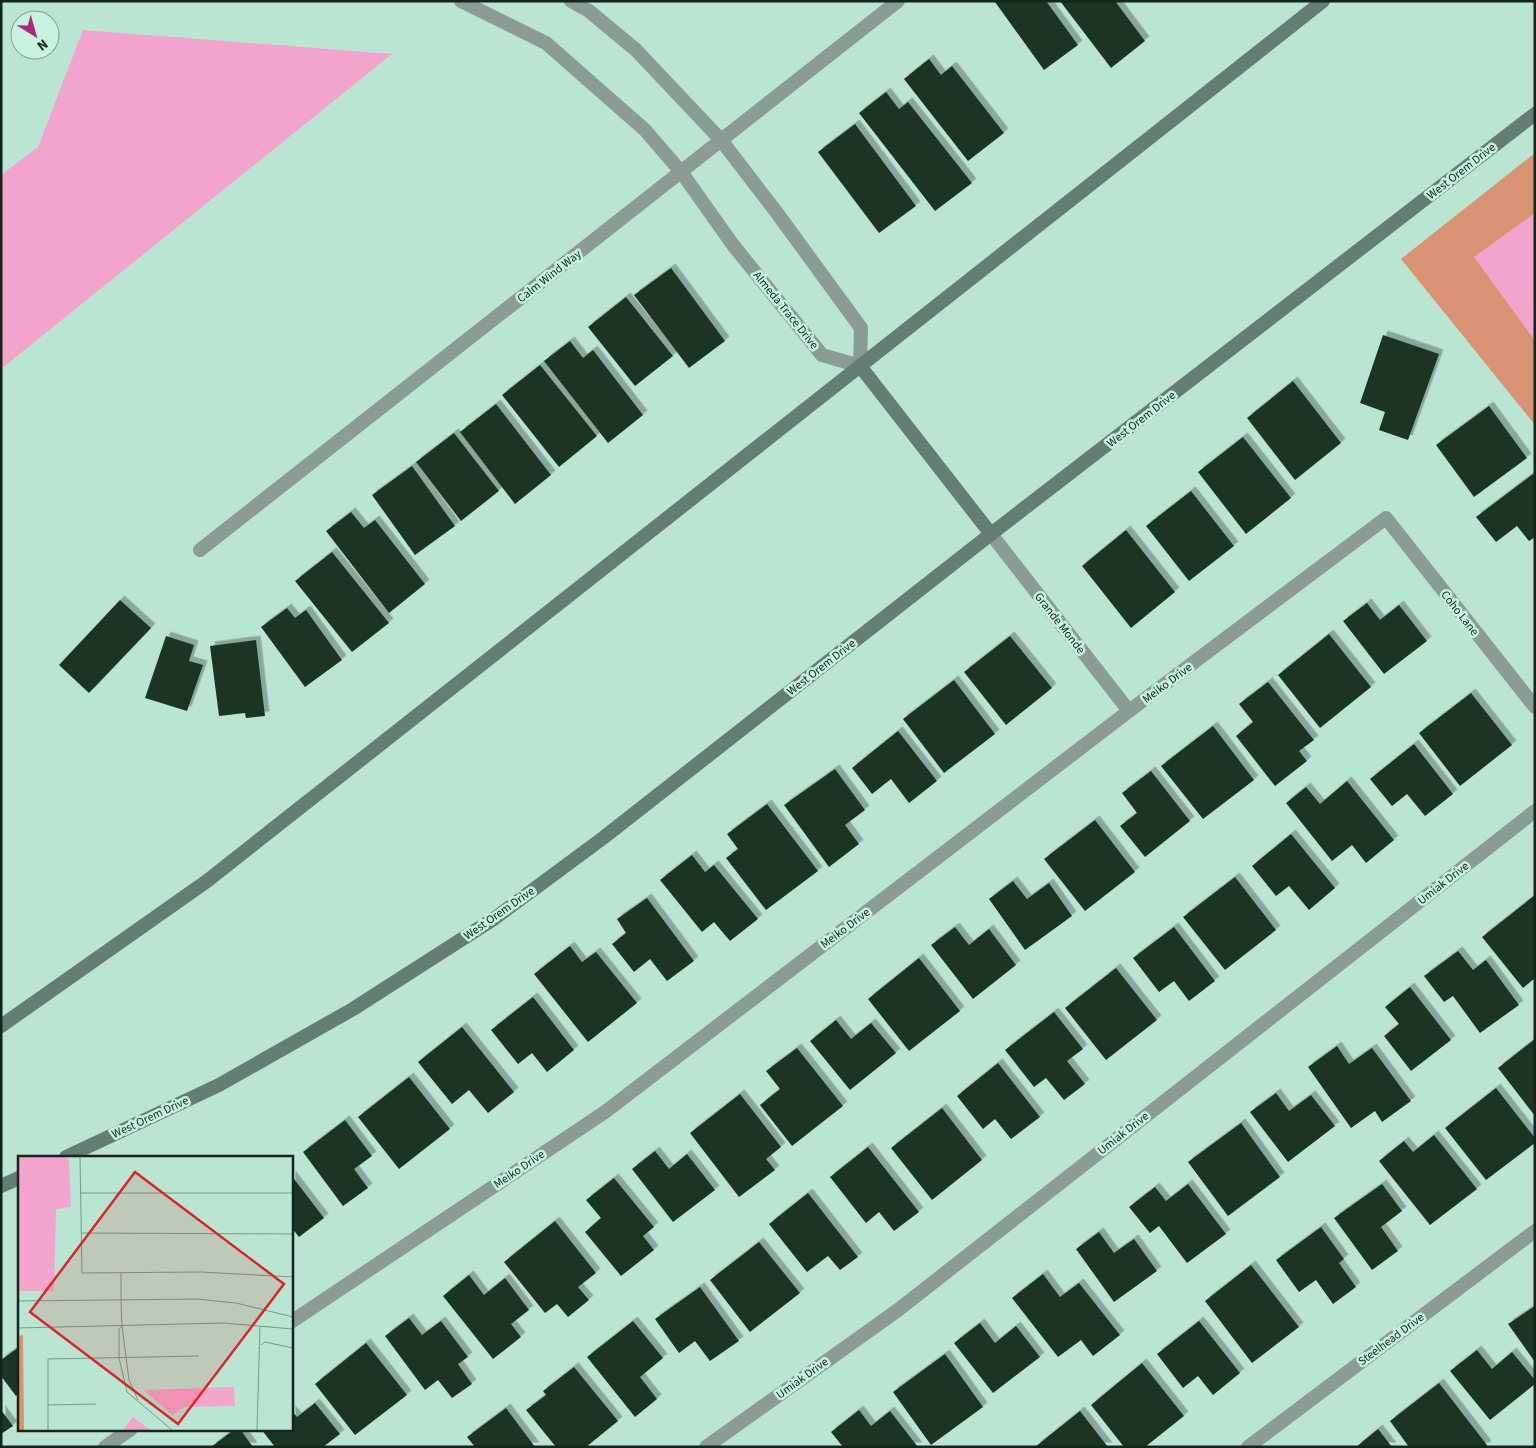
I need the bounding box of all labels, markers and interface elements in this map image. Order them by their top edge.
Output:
north arrow [10,10,60,60]
text: N [32,34,52,55]
street label: West Orem Drive [1423,139,1499,204]
street label: Calm Wind Way [514,246,585,307]
street label: Almeda Trace Drive [749,268,822,353]
street label: West Orem Drive [1103,387,1179,452]
street label: Coho Lane [1437,587,1483,640]
street label: Grande Monde [1030,589,1089,657]
street label: West Orem Drive [783,635,859,700]
street label: Meiko Drive [1139,659,1196,708]
street label: Umiak Drive [1414,858,1473,909]
street label: West Orem Drive [460,883,538,944]
street label: Meiko Drive [817,904,874,953]
street label: West Orem Drive [109,1092,191,1143]
street label: Umiak Drive [1094,1108,1153,1159]
street label: Meiko Drive [490,1146,548,1193]
inset map [18,1156,292,1430]
street label: Steelhead Drive [1355,1309,1428,1370]
street label: Umiak Drive [773,1354,832,1403]

